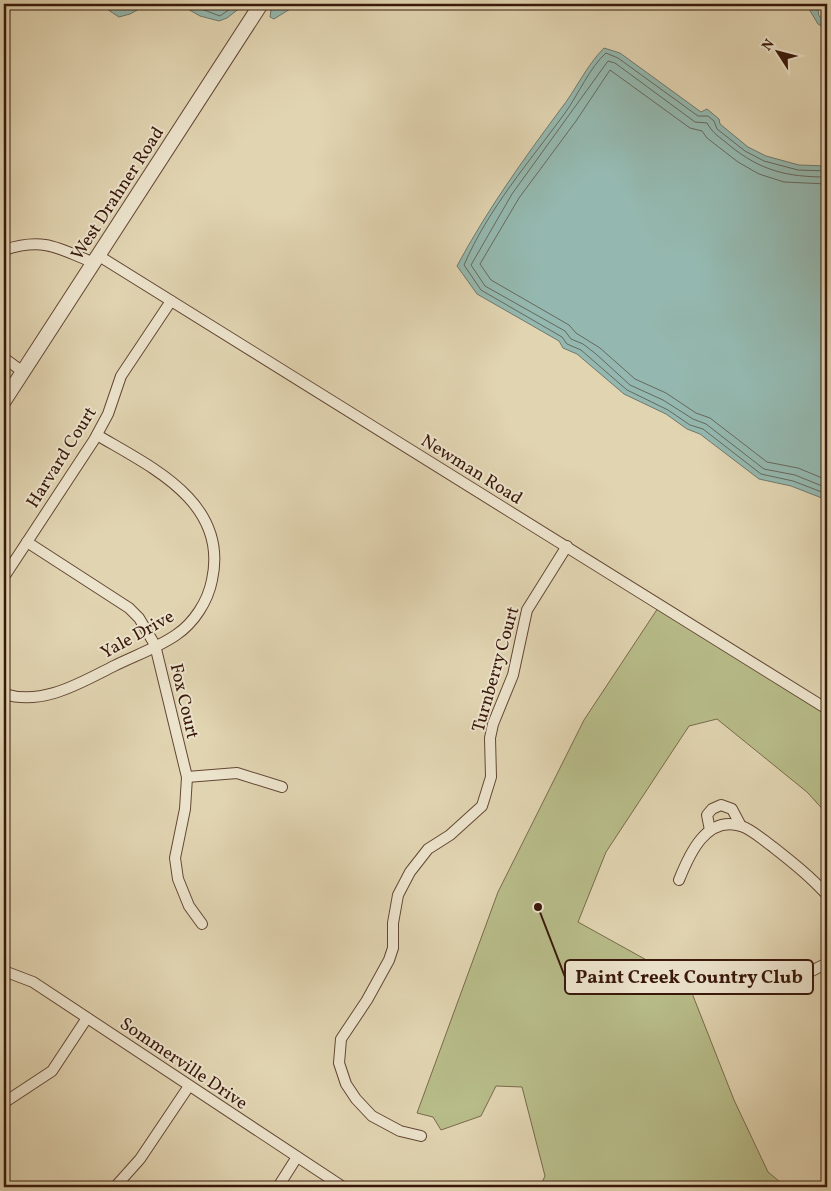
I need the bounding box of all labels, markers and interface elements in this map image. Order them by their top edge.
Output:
north arrow [754,28,804,78]
text: N [758,36,779,55]
street label: West Drahner Road [66,122,171,265]
street label: Harvard Court [21,402,103,513]
street label: Newman Road [416,429,527,511]
street label: Turnberry Court [467,604,526,735]
street label: Yale Drive [96,605,179,666]
street label: Fox Court [163,661,204,742]
callout: Paint Creek Country Club [565,960,813,994]
text: Paint Creek Country Club [575,965,803,991]
street label: Sommerville Drive [114,1012,252,1116]

